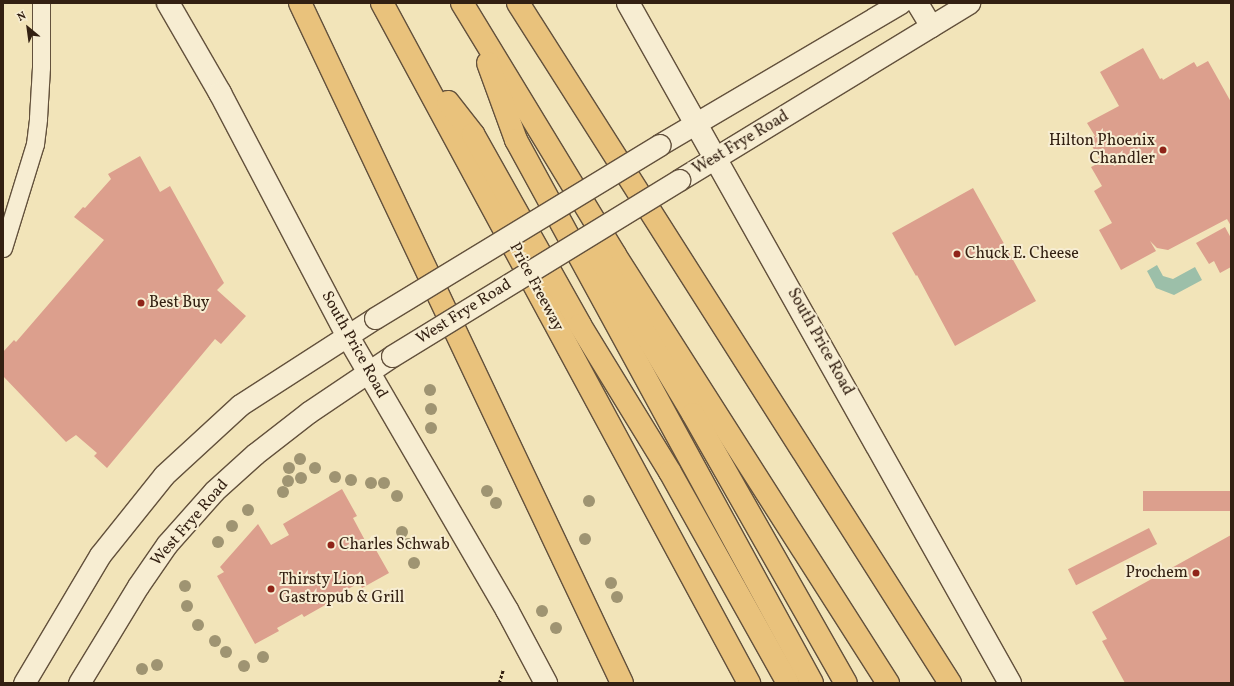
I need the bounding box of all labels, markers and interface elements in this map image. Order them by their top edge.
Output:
north arrow [8,8,48,48]
text: N [15,9,29,26]
street label: West Frye Road [690,107,792,179]
place label: Hilton Phoenix Chandler [1049,131,1155,169]
marker: Hilton Phoenix Chandler [1158,145,1168,155]
street label: Price Freeway [505,239,567,335]
place label: Chuck E. Cheese [965,244,1079,264]
marker: Chuck E. Cheese [952,249,962,259]
street label: West Frye Road [413,275,515,349]
street label: South Price Road [783,285,857,399]
street label: South Price Road [317,288,391,402]
place label: Best Buy [149,293,209,313]
marker: Best Buy [136,298,146,308]
street label: West Frye Road [147,476,233,570]
place label: Charles Schwab [339,535,450,555]
marker: Charles Schwab [326,540,336,550]
place label: Prochem [1125,563,1188,583]
marker: Prochem [1191,568,1201,578]
place label: Thirsty Lion Gastropub & Grill [279,570,404,608]
marker: Thirsty Lion Gastropub & Grill [266,584,276,594]

